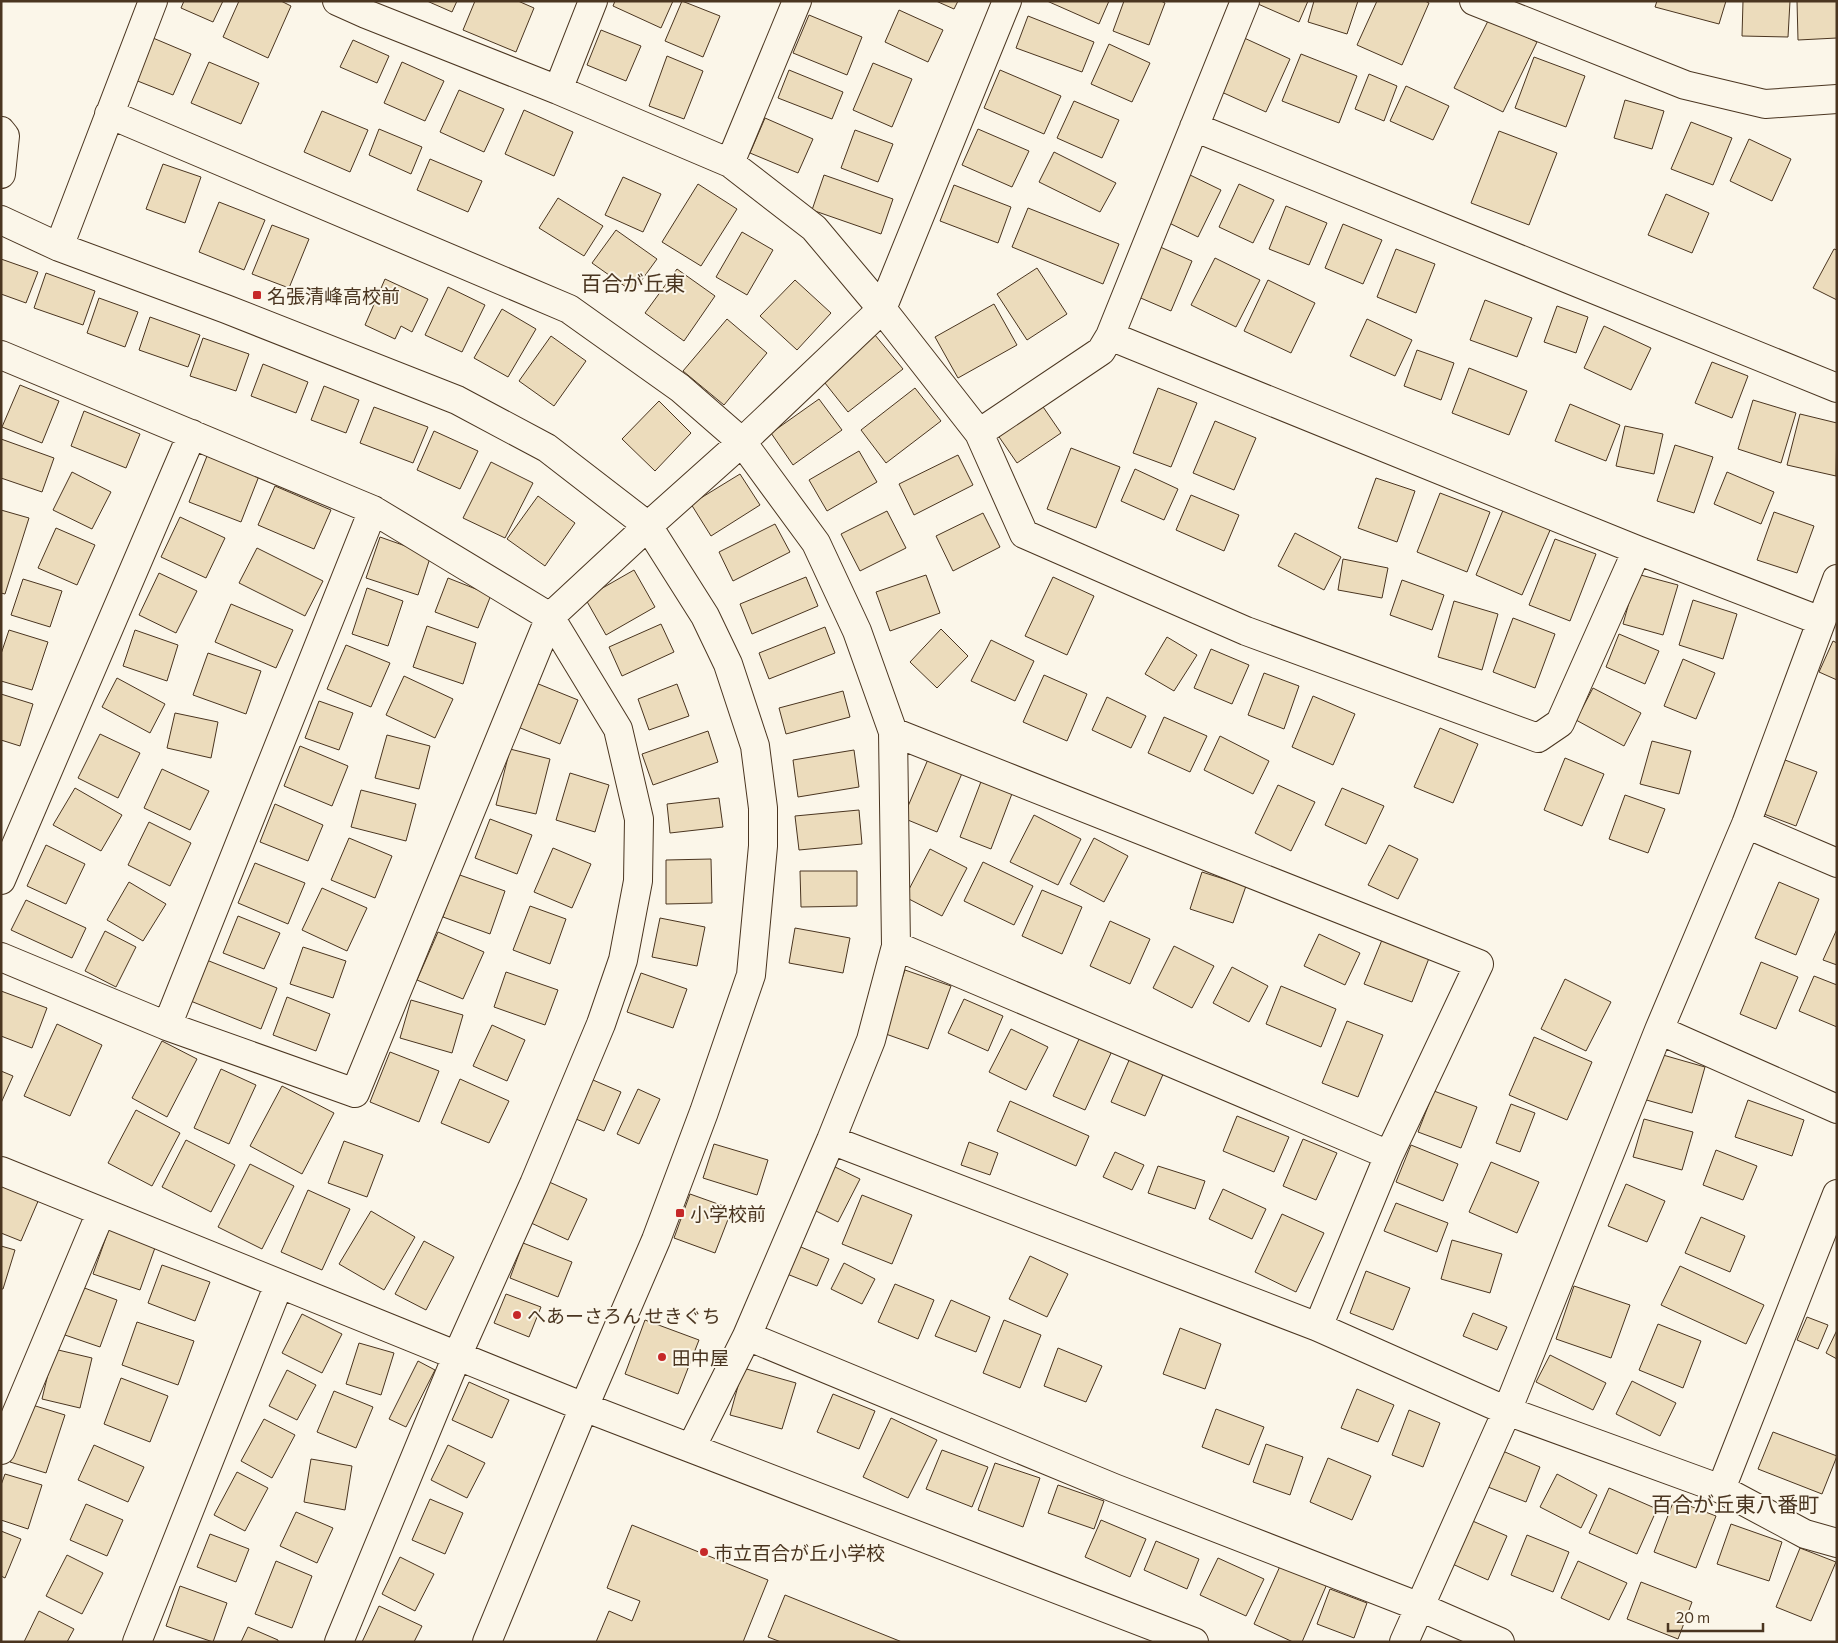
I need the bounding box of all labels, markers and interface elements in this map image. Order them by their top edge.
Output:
district label: 百合が丘東 [581,270,686,295]
place label: 名張清峰高校前 [267,284,400,307]
marker: 名張清峰高校前 [251,289,263,301]
place label: 小学校前 [690,1202,766,1225]
marker: 小学校前 [674,1207,686,1219]
place label: へあーさろん せきぐち [527,1304,721,1327]
marker: へあーさろん せきぐち [511,1309,523,1321]
place label: 田中屋 [672,1346,729,1369]
marker: 田中屋 [656,1351,668,1363]
district label: 百合が丘東八番町 [1651,1491,1819,1516]
place label: 市立百合が丘小学校 [714,1541,885,1564]
marker: 市立百合が丘小学校 [698,1546,710,1558]
scale bar [1668,1600,1763,1632]
text: 20 m [1676,1608,1710,1626]

